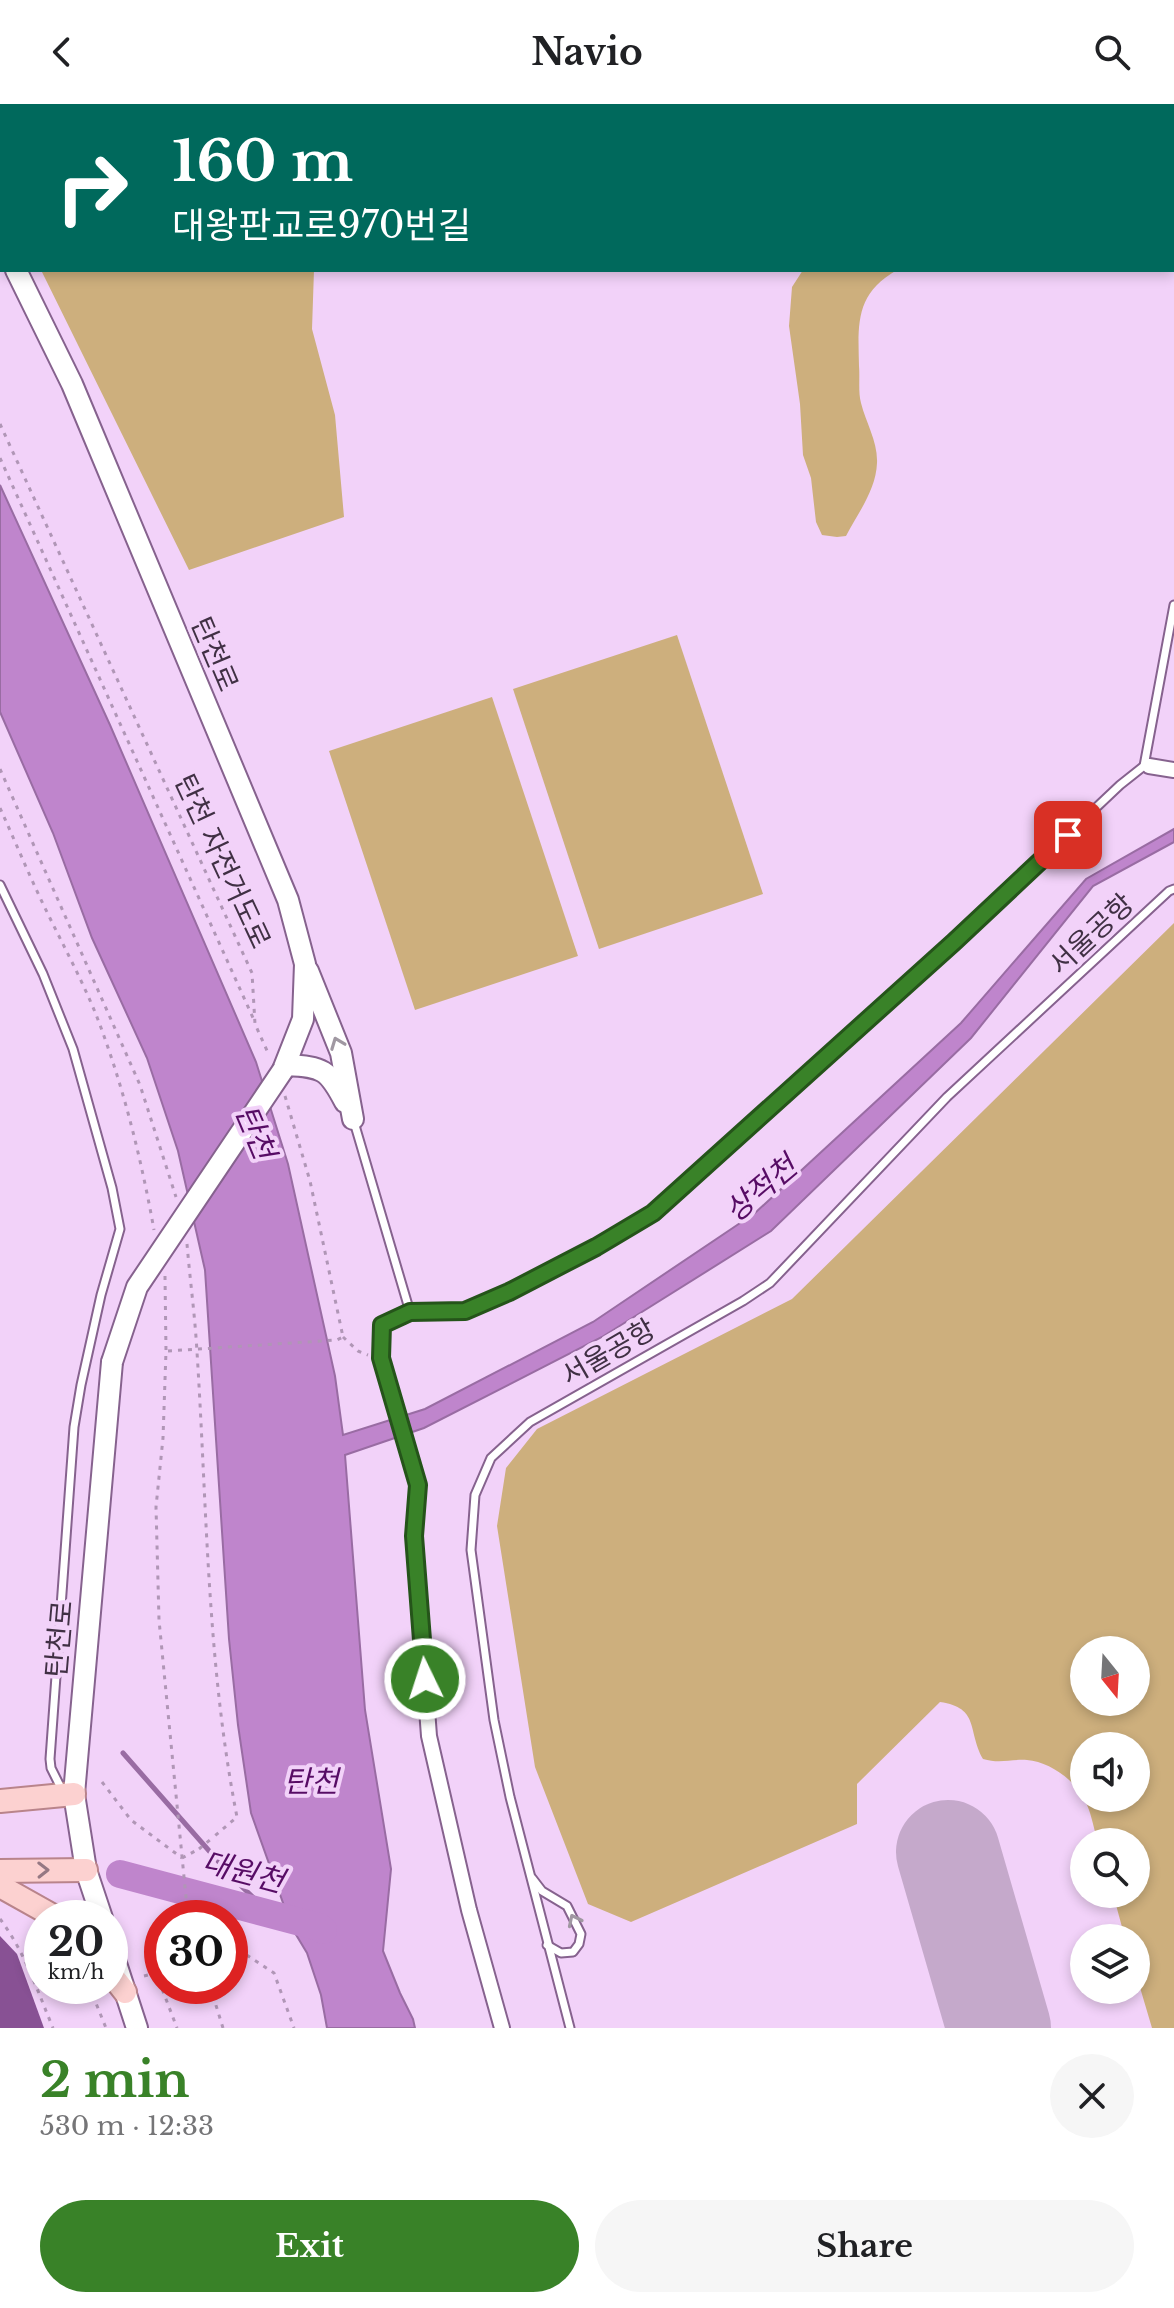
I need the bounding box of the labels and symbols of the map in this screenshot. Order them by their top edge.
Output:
street label: 탄천로 [183,612,246,697]
street label: 탄천 자전거도로 [167,768,278,954]
pin [1034,801,1102,869]
street label: 서울공항 [1042,886,1141,982]
one-way arrow [330,1037,347,1051]
water label: 탄천 [228,1099,285,1168]
water label: 상적천 [717,1146,807,1229]
street label: 서울공항 [555,1312,662,1393]
street label: 탄천로 [39,1599,80,1679]
north arrow [1070,1636,1150,1716]
position arrow [383,1637,467,1721]
water label: 탄천 [283,1763,342,1800]
water label: 대원천 [198,1843,291,1901]
one-way arrow [37,1861,50,1879]
speed limit sign: 30 [144,1900,248,2004]
one-way arrow [568,1914,584,1929]

